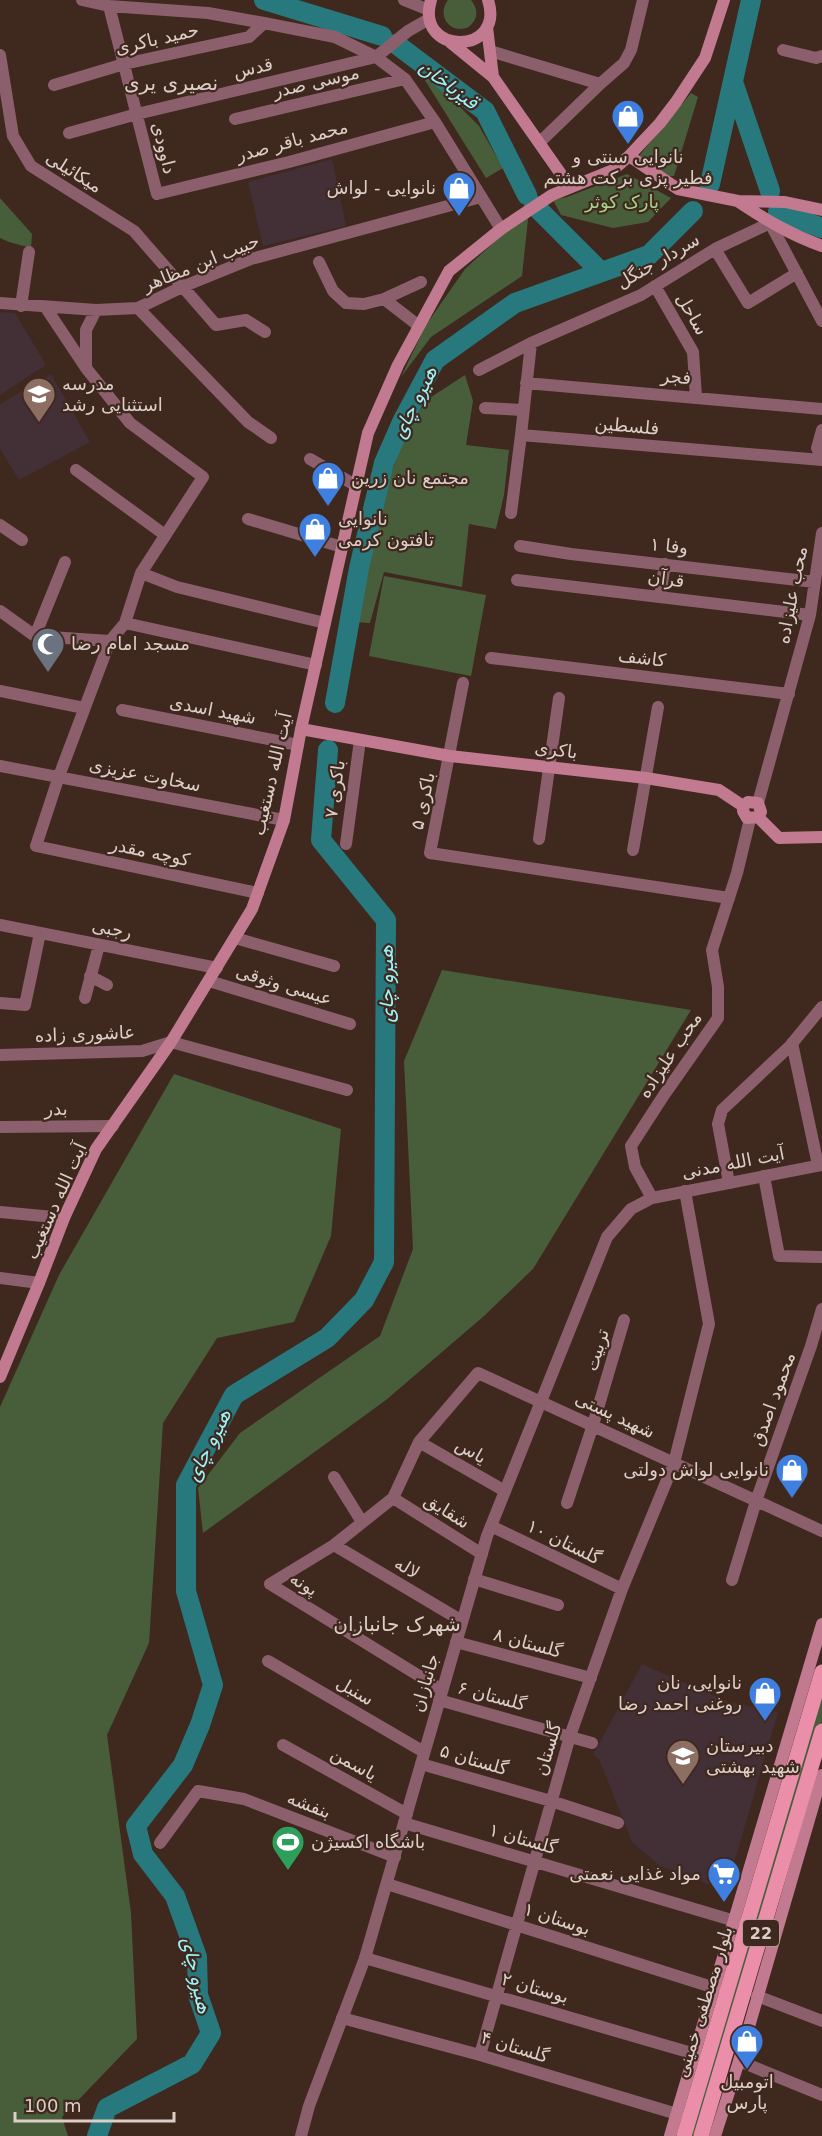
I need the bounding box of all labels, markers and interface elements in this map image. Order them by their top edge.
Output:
street label: حمید باکری [113,19,201,59]
street label: قدس [231,53,275,82]
water label: قیزباخان [414,54,485,116]
street label: موسی صدر [270,61,361,103]
district label: نصیری یری [124,71,218,95]
shop icon: نانوایی سنتی و فطیر پزی برکت هشتم [610,98,646,145]
street label: محمد باقر صدر [233,115,350,167]
street label: داوودی [147,120,181,176]
street label: میکائیلی [42,146,106,197]
place label: نانوایی سنتی و فطیر پزی برکت هشتم [543,146,713,189]
shop icon: نانوایی - لواش [441,170,477,217]
place label: نانوایی - لواش [326,177,436,199]
park label: پارک کوثر [584,191,659,213]
street label: سردار جنگل [612,228,704,294]
street label: حبیب ابن مظاهر [138,230,263,297]
street label: ساحل [672,289,713,339]
water label: هیرو چای [386,361,445,443]
street label: فجر [659,365,692,389]
place label: مدرسه استثنایی رشد [62,373,163,415]
school or university icon: مدرسه استثنایی رشد [21,376,57,423]
street label: فلسطین [594,412,660,440]
shop icon: مجتمع نان زرین [310,460,346,507]
place label: مجتمع نان زرین [351,467,469,489]
place label: نانوایی تافتون کرمی [338,508,434,551]
shop icon: نانوایی تافتون کرمی [297,511,333,558]
street label: وفا ۱ [649,533,689,559]
street label: محب علیزاده [772,544,812,646]
street label: قرآن [646,565,686,592]
mosque icon: مسجد امام رضا [30,626,66,673]
place label: مسجد امام رضا [71,633,190,654]
street label: کاشف [617,644,667,671]
street label: شهید اسدی [168,691,258,729]
street label: آیت الله دستغیب [246,709,296,837]
street label: باکری [533,736,579,764]
street label: سخاوت عزیزی [87,753,203,797]
street label: باکری ۷ [320,759,350,819]
street label: باکری ۵ [406,770,440,832]
street label: کوچه مقدر [107,833,192,871]
street label: رجبی [90,914,134,943]
water label: هیرو چای [374,944,400,1023]
street label: عیسی وثوقی [233,960,335,1010]
street label: محب علیزاده [633,1008,707,1102]
street label: عاشوری زاده [35,1021,135,1047]
street label: بدر [43,1098,68,1119]
street label: آیت الله دستغیب [20,1138,91,1262]
street label: آیت‌ الله مدنی [680,1141,787,1183]
street label: تربیت [580,1326,614,1374]
street label: محمود اصدق [746,1349,800,1449]
street label: شهید پستی [572,1387,658,1443]
water label: هیرو چای [180,1404,239,1486]
street label: یاس [452,1433,491,1468]
shop icon: نانوایی لواش دولتی [774,1452,810,1499]
place label: نانوایی لواش دولتی [623,1459,769,1481]
street label: شقایق [420,1489,474,1533]
street label: گلستان ۱۰ [524,1515,605,1569]
street label: لاله [391,1552,424,1583]
street label: پونه [286,1567,322,1601]
district label: شهرک جانبازان [333,1612,461,1636]
street label: گلستان ۸ [492,1623,565,1662]
street label: جانبازان [406,1651,443,1714]
street label: سنبل [333,1672,378,1710]
place label: نانوایی، نان روغنی احمد رضا [618,1672,742,1715]
shop icon: نانوایی، نان روغنی احمد رضا [747,1675,783,1722]
street label: گلستان ۶ [456,1676,529,1715]
street label: گلستان [529,1719,566,1778]
place label: دبیرستان شهید بهشتی [706,1735,800,1778]
school or university icon: دبیرستان شهید بهشتی [665,1738,701,1785]
street label: گلستان ۵ [438,1740,511,1779]
street label: یاسمن [327,1742,381,1786]
street label: بنفشه [284,1787,334,1822]
street label: گلستان ۱ [487,1819,560,1858]
sports icon: باشگاه اکسیژن [270,1824,306,1871]
place label: باشگاه اکسیژن [311,1831,425,1853]
supermarket icon: مواد غذایی نعمتی [706,1856,742,1903]
place label: مواد غذایی نعمتی [569,1863,701,1885]
street label: بوستان ۱ [521,1898,593,1940]
road number: 22 [743,1920,779,1946]
street label: بلوار مصطفی خمینی [671,1924,737,2080]
water label: هیرو چای [175,1935,217,2017]
street label: بوستان ۲ [499,1968,571,2008]
shop icon: اتومبیل پارس [729,2023,765,2070]
street label: گلستان ۴ [479,2026,552,2067]
place label: اتومبیل پارس [720,2071,774,2114]
scale bar [15,2085,174,2123]
text: 100 m [24,2095,82,2116]

